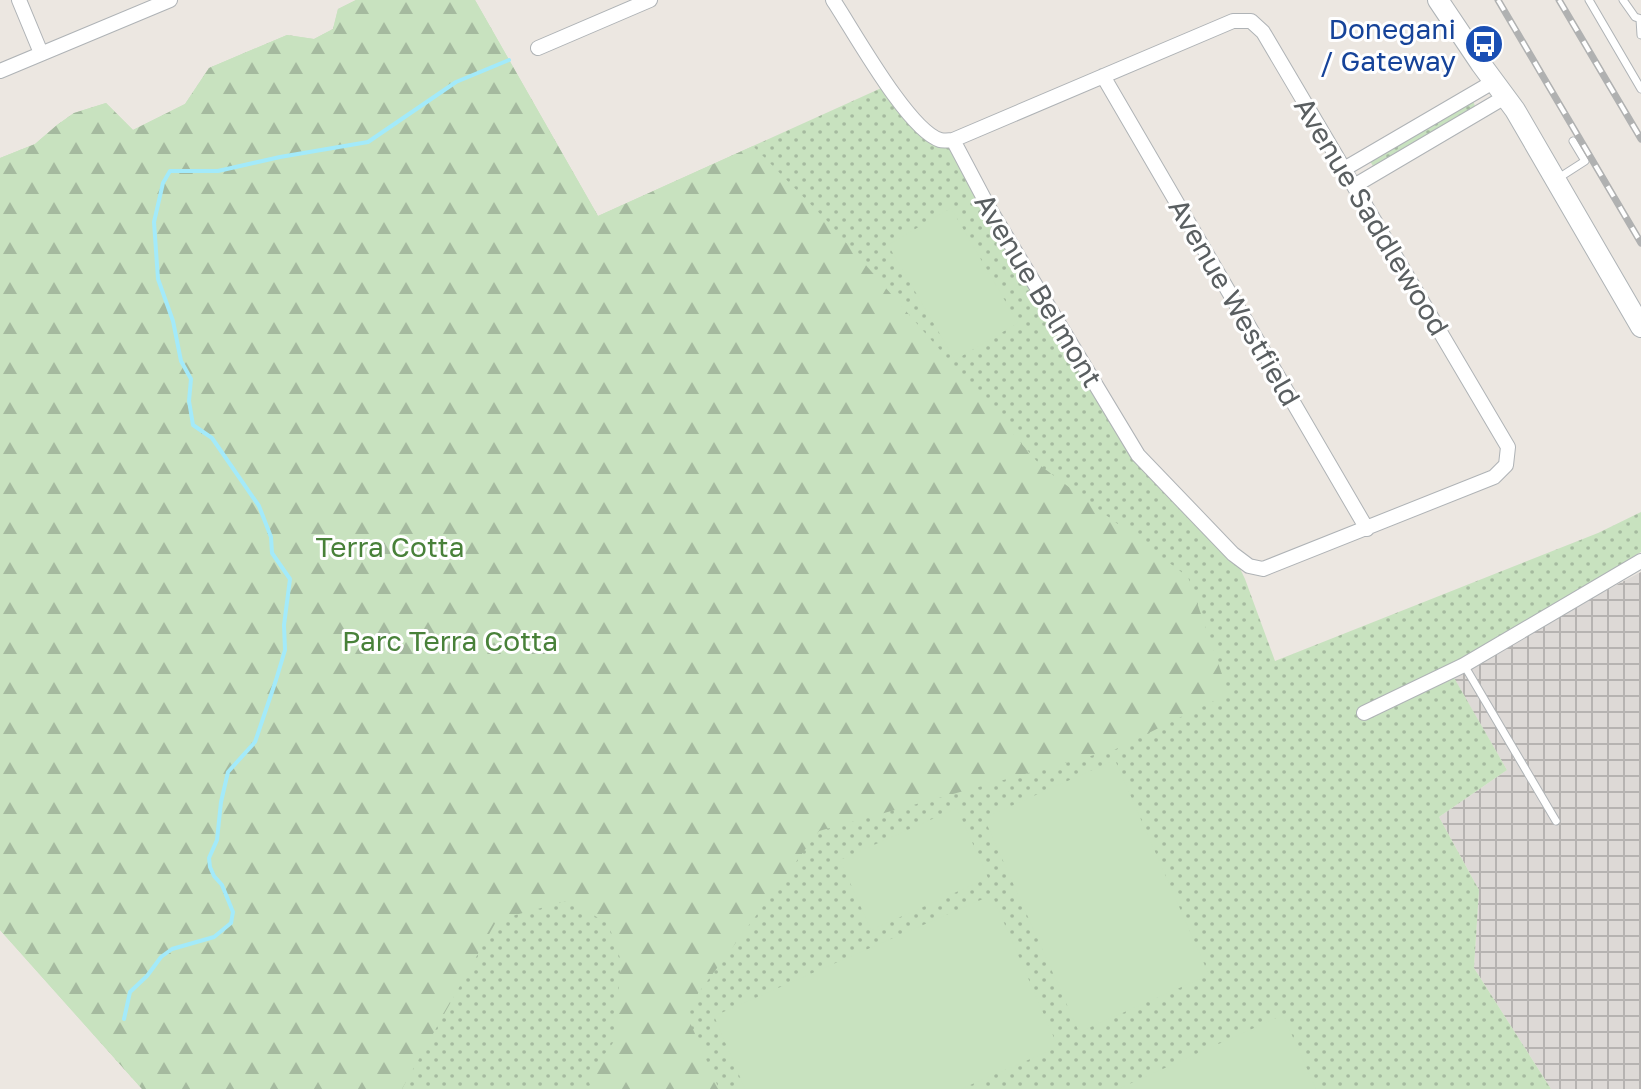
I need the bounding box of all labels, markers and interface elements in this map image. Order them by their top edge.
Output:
place label: Donegani / Gateway [1320,12,1456,77]
bus stop icon: Donegani / Gateway [1463,23,1505,65]
street label: Avenue Saddlewood [1288,91,1456,341]
street label: Avenue Belmont [968,187,1110,393]
street label: Avenue Westfield [1162,193,1308,411]
park label: Terra Cotta [315,530,465,563]
park label: Parc Terra Cotta [342,624,558,657]

